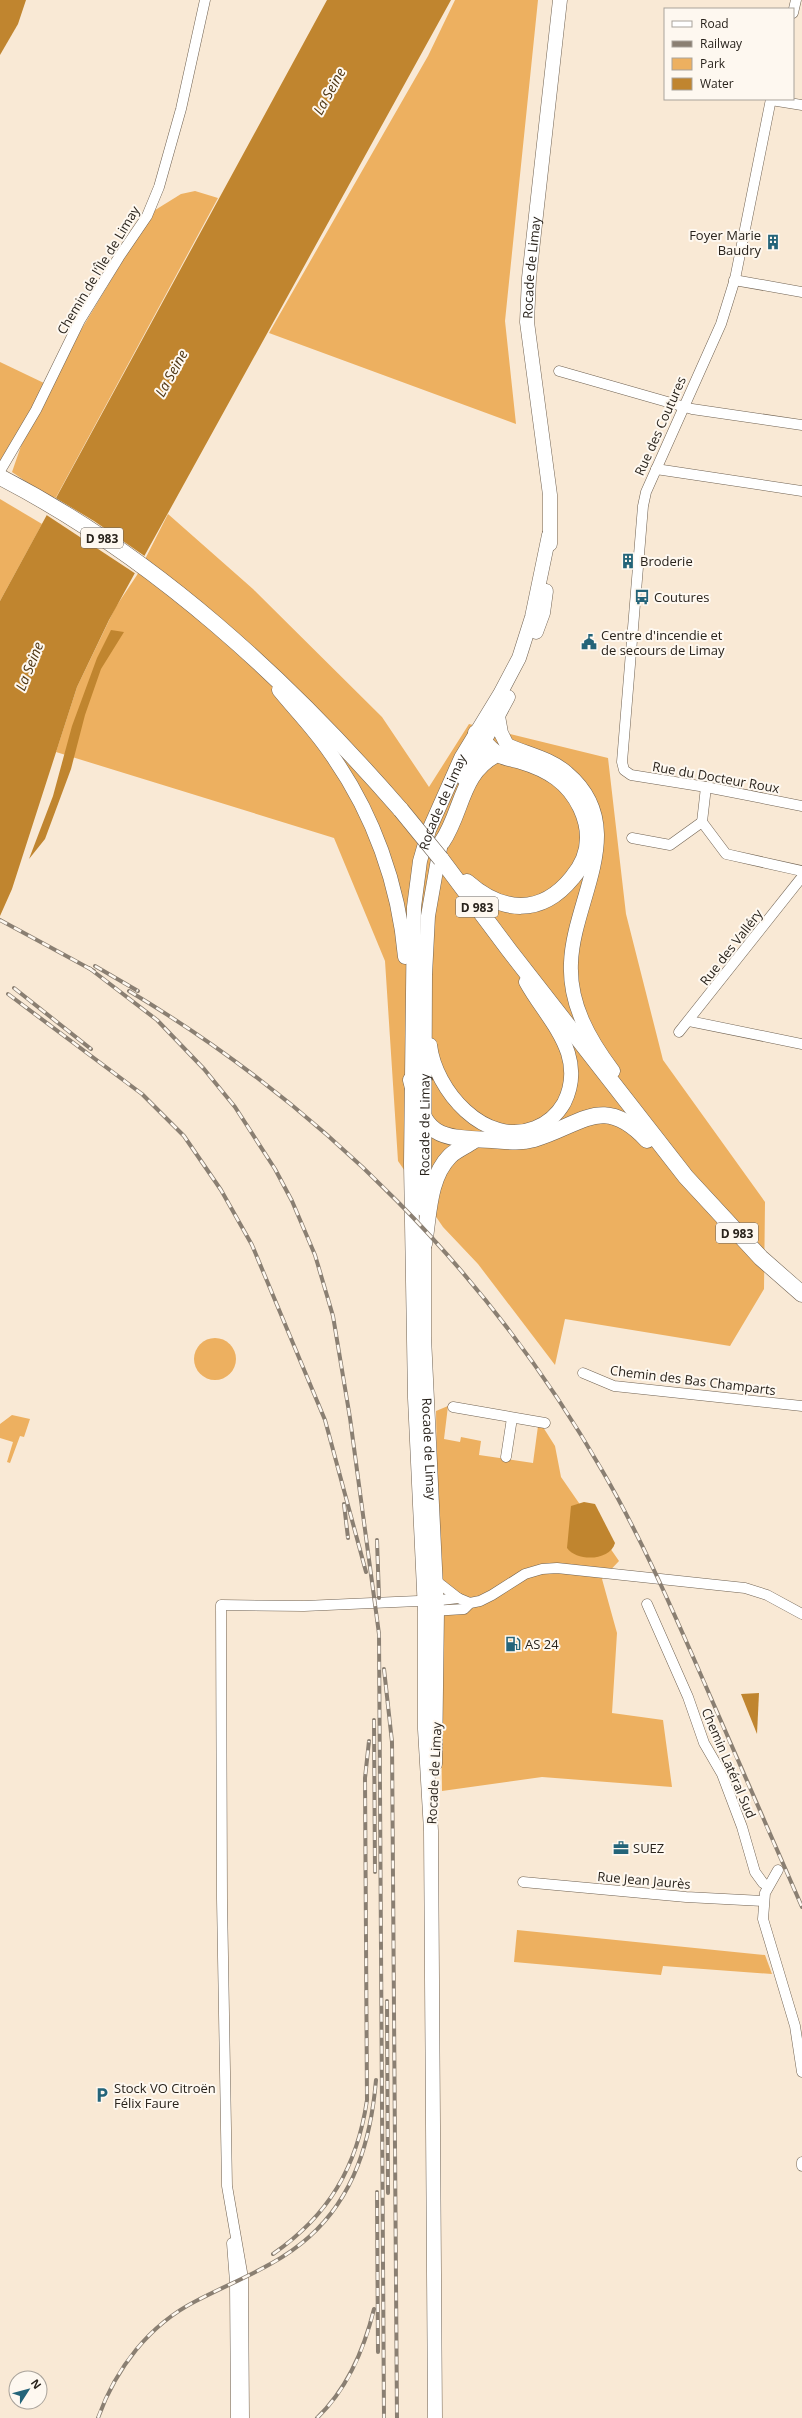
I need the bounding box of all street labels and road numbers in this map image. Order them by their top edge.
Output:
street label: Chemin de l'Île de Limay [52,202,144,338]
street label: Rocade de Limay [518,215,545,319]
street label: Rue des Coutures [630,374,690,478]
road number: D 983 [81,528,123,548]
street label: Rocade de Limay [415,750,471,852]
street label: Rue du Docteur Roux [651,757,781,797]
road number: D 983 [456,897,498,917]
street label: Rue des Valléry [696,905,767,989]
street label: Rocade de Limay [415,1073,434,1176]
road number: D 983 [716,1223,758,1243]
street label: Chemin des Bas Champarts [609,1361,777,1399]
street label: Rocade de Limay [418,1397,441,1501]
street label: Chemin Latéral Sud [698,1705,760,1821]
street label: Rocade de Limay [422,1721,446,1825]
street label: Rue Jean Jaurès [597,1867,691,1893]

